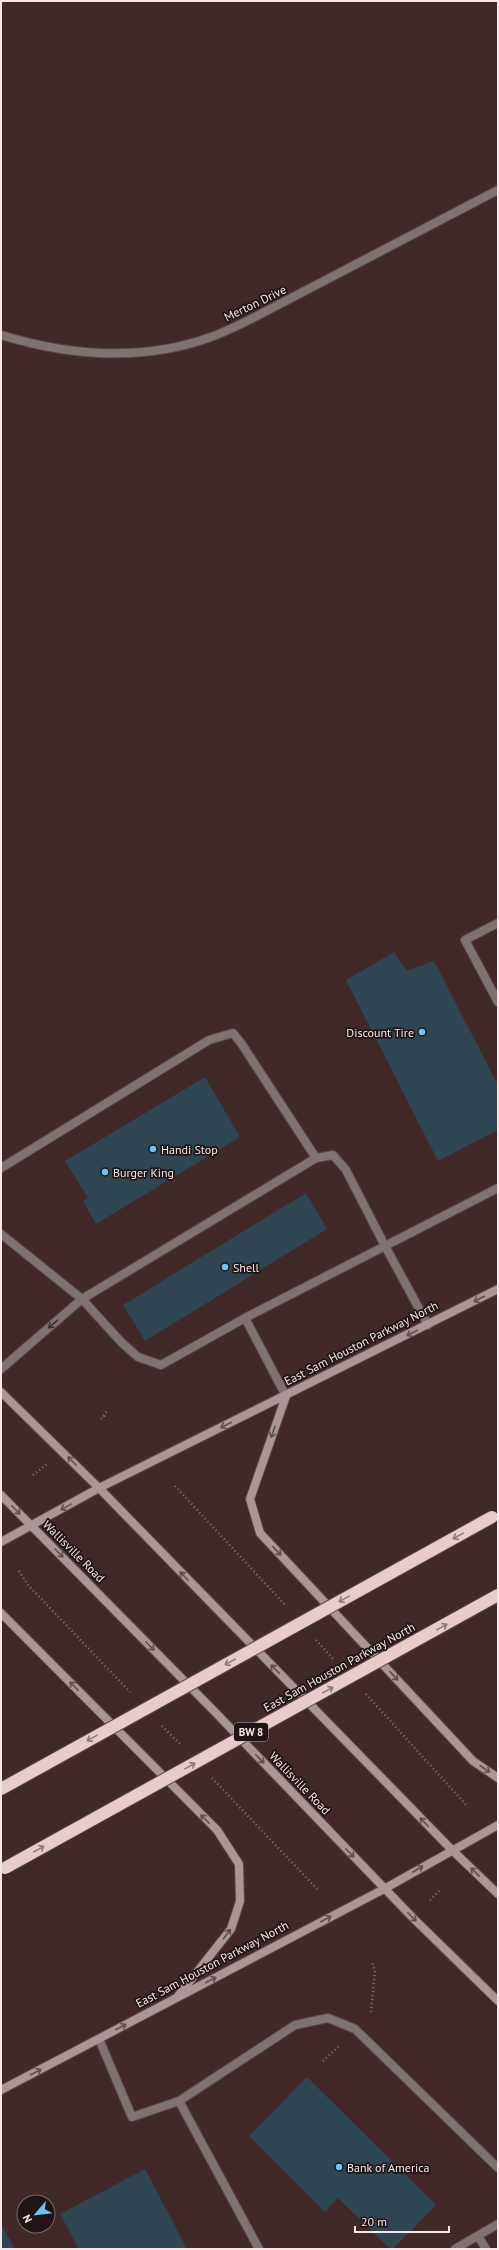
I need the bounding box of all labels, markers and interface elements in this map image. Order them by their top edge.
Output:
street label: Merton Drive [222,282,288,324]
place label: Discount Tire [346,1025,414,1040]
marker: Discount Tire [417,1027,427,1037]
place label: Handi Stop [161,1142,218,1157]
marker: Handi Stop [148,1144,158,1154]
place label: Burger King [113,1165,174,1180]
marker: Burger King [100,1167,110,1177]
place label: Shell [233,1260,260,1275]
marker: Shell [220,1262,230,1272]
one-way arrow [473,1296,485,1304]
street label: East Sam Houston Parkway North [281,1298,441,1388]
one-way arrow [48,1320,58,1329]
one-way arrow [406,1330,418,1337]
one-way arrow [221,1422,233,1430]
one-way arrow [268,1426,276,1438]
one-way arrow [67,1456,77,1466]
one-way arrow [60,1504,72,1511]
one-way arrow [12,1505,21,1515]
street label: Wallisville Road [40,1517,108,1585]
one-way arrow [452,1533,464,1540]
one-way arrow [272,1545,281,1556]
one-way arrow [54,1548,64,1558]
one-way arrow [179,1571,189,1581]
one-way arrow [338,1596,350,1603]
street label: East Sam Houston Parkway North [261,1619,417,1715]
one-way arrow [435,1622,447,1630]
one-way arrow [145,1641,155,1651]
one-way arrow [224,1658,236,1666]
one-way arrow [270,1664,280,1674]
one-way arrow [389,1671,399,1681]
one-way arrow [70,1681,79,1691]
one-way arrow [322,1685,334,1693]
road number: BW 8 [234,1723,268,1741]
one-way arrow [86,1735,98,1743]
street label: Wallisville Road [266,1749,334,1817]
one-way arrow [255,1754,265,1764]
one-way arrow [183,1762,195,1769]
one-way arrow [479,1765,490,1773]
one-way arrow [200,1814,210,1824]
one-way arrow [420,1817,429,1827]
one-way arrow [33,1845,45,1853]
one-way arrow [345,1848,355,1858]
one-way arrow [412,1865,424,1873]
one-way arrow [470,1867,480,1877]
one-way arrow [407,1912,417,1922]
one-way arrow [320,1915,332,1923]
street label: East Sam Houston Parkway North [133,1917,291,2011]
one-way arrow [222,1929,231,1940]
one-way arrow [205,1975,217,1983]
one-way arrow [115,2023,127,2030]
one-way arrow [29,2068,41,2075]
place label: Bank of America [347,2160,430,2175]
marker: Bank of America [334,2162,344,2172]
north arrow [16,2194,56,2234]
scale bar [355,2208,449,2234]
text: N [19,2212,35,2225]
text: 20 m [361,2214,387,2229]

